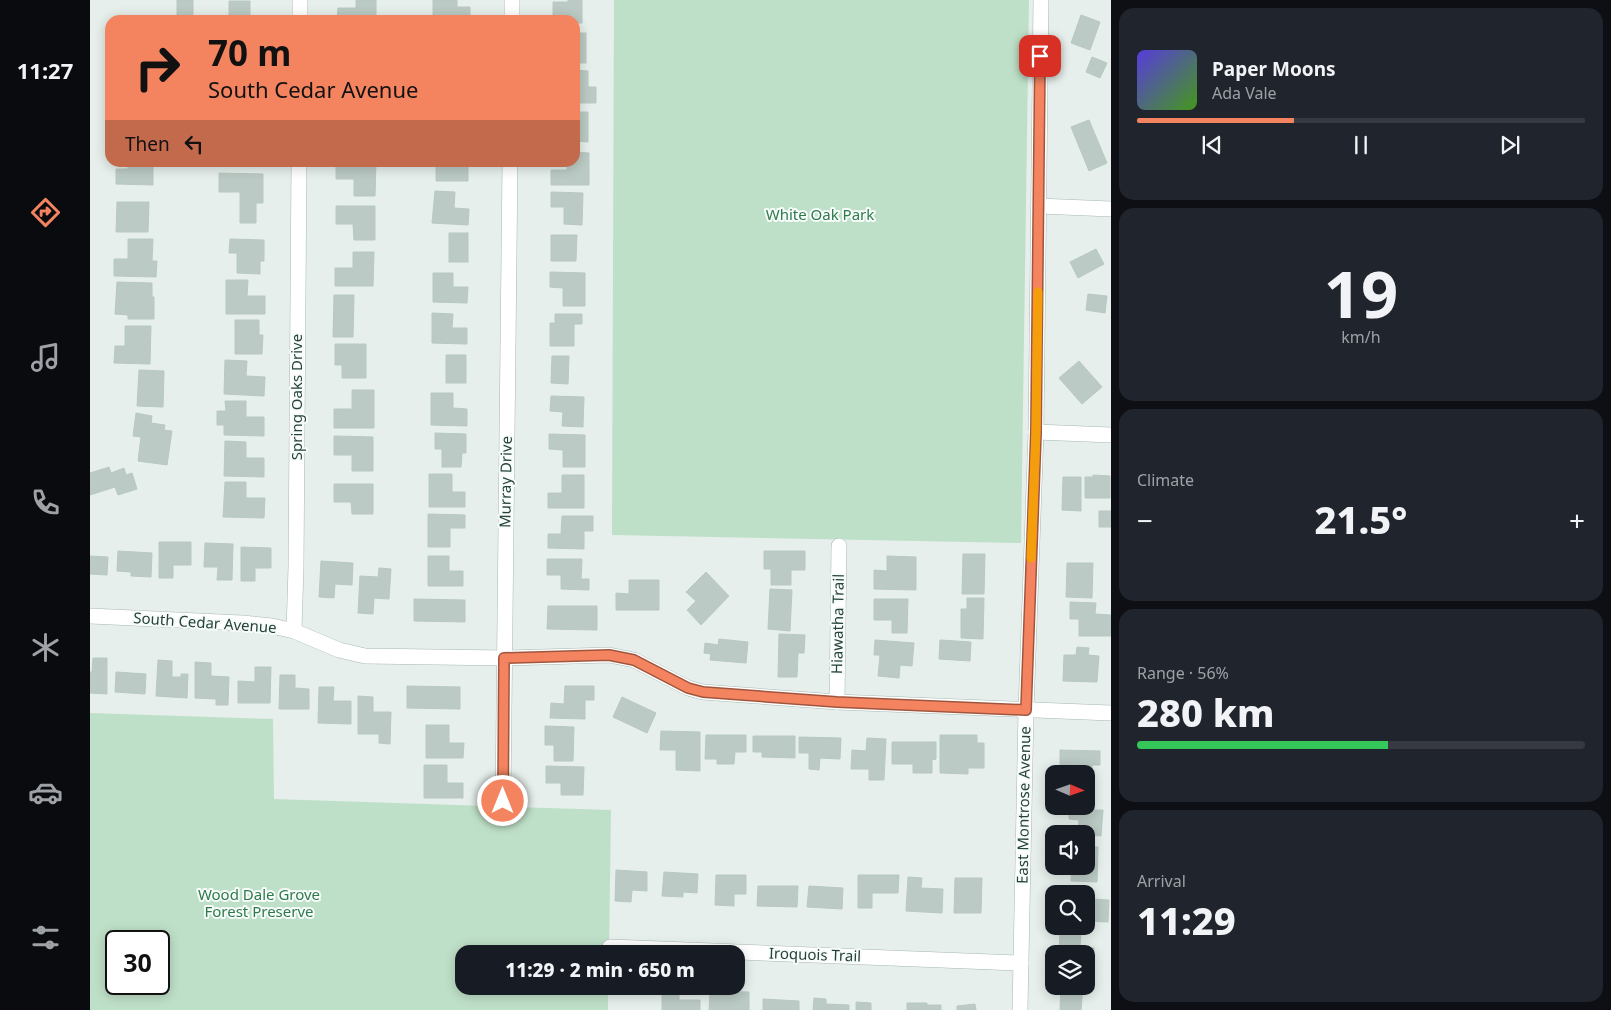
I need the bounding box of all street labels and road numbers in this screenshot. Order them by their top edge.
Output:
street label: Spring Oaks Drive [286,334,306,460]
street label: Murray Drive [494,436,516,528]
street label: Hiawatha Trail [826,574,848,674]
street label: South Cedar Avenue [133,607,277,637]
street label: East Montrose Avenue [1012,726,1034,884]
street label: Iroquois Trail [769,942,861,966]

